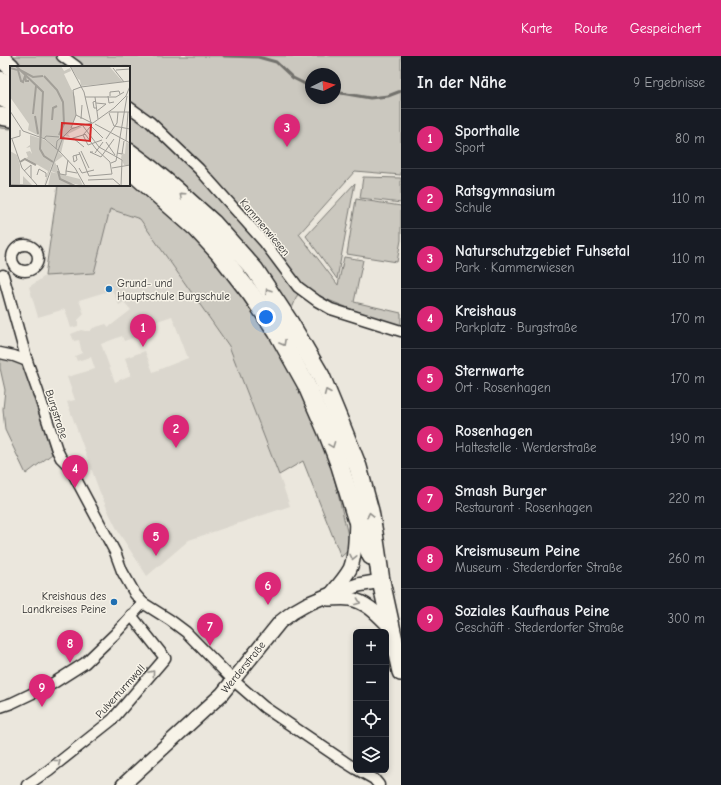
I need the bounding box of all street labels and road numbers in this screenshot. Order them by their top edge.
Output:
street label: Kammerwiesen [237,196,292,259]
street label: Burgstraße [42,388,71,441]
street label: Werderstraße [219,638,269,696]
street label: Pulverturmwall [93,662,148,721]

